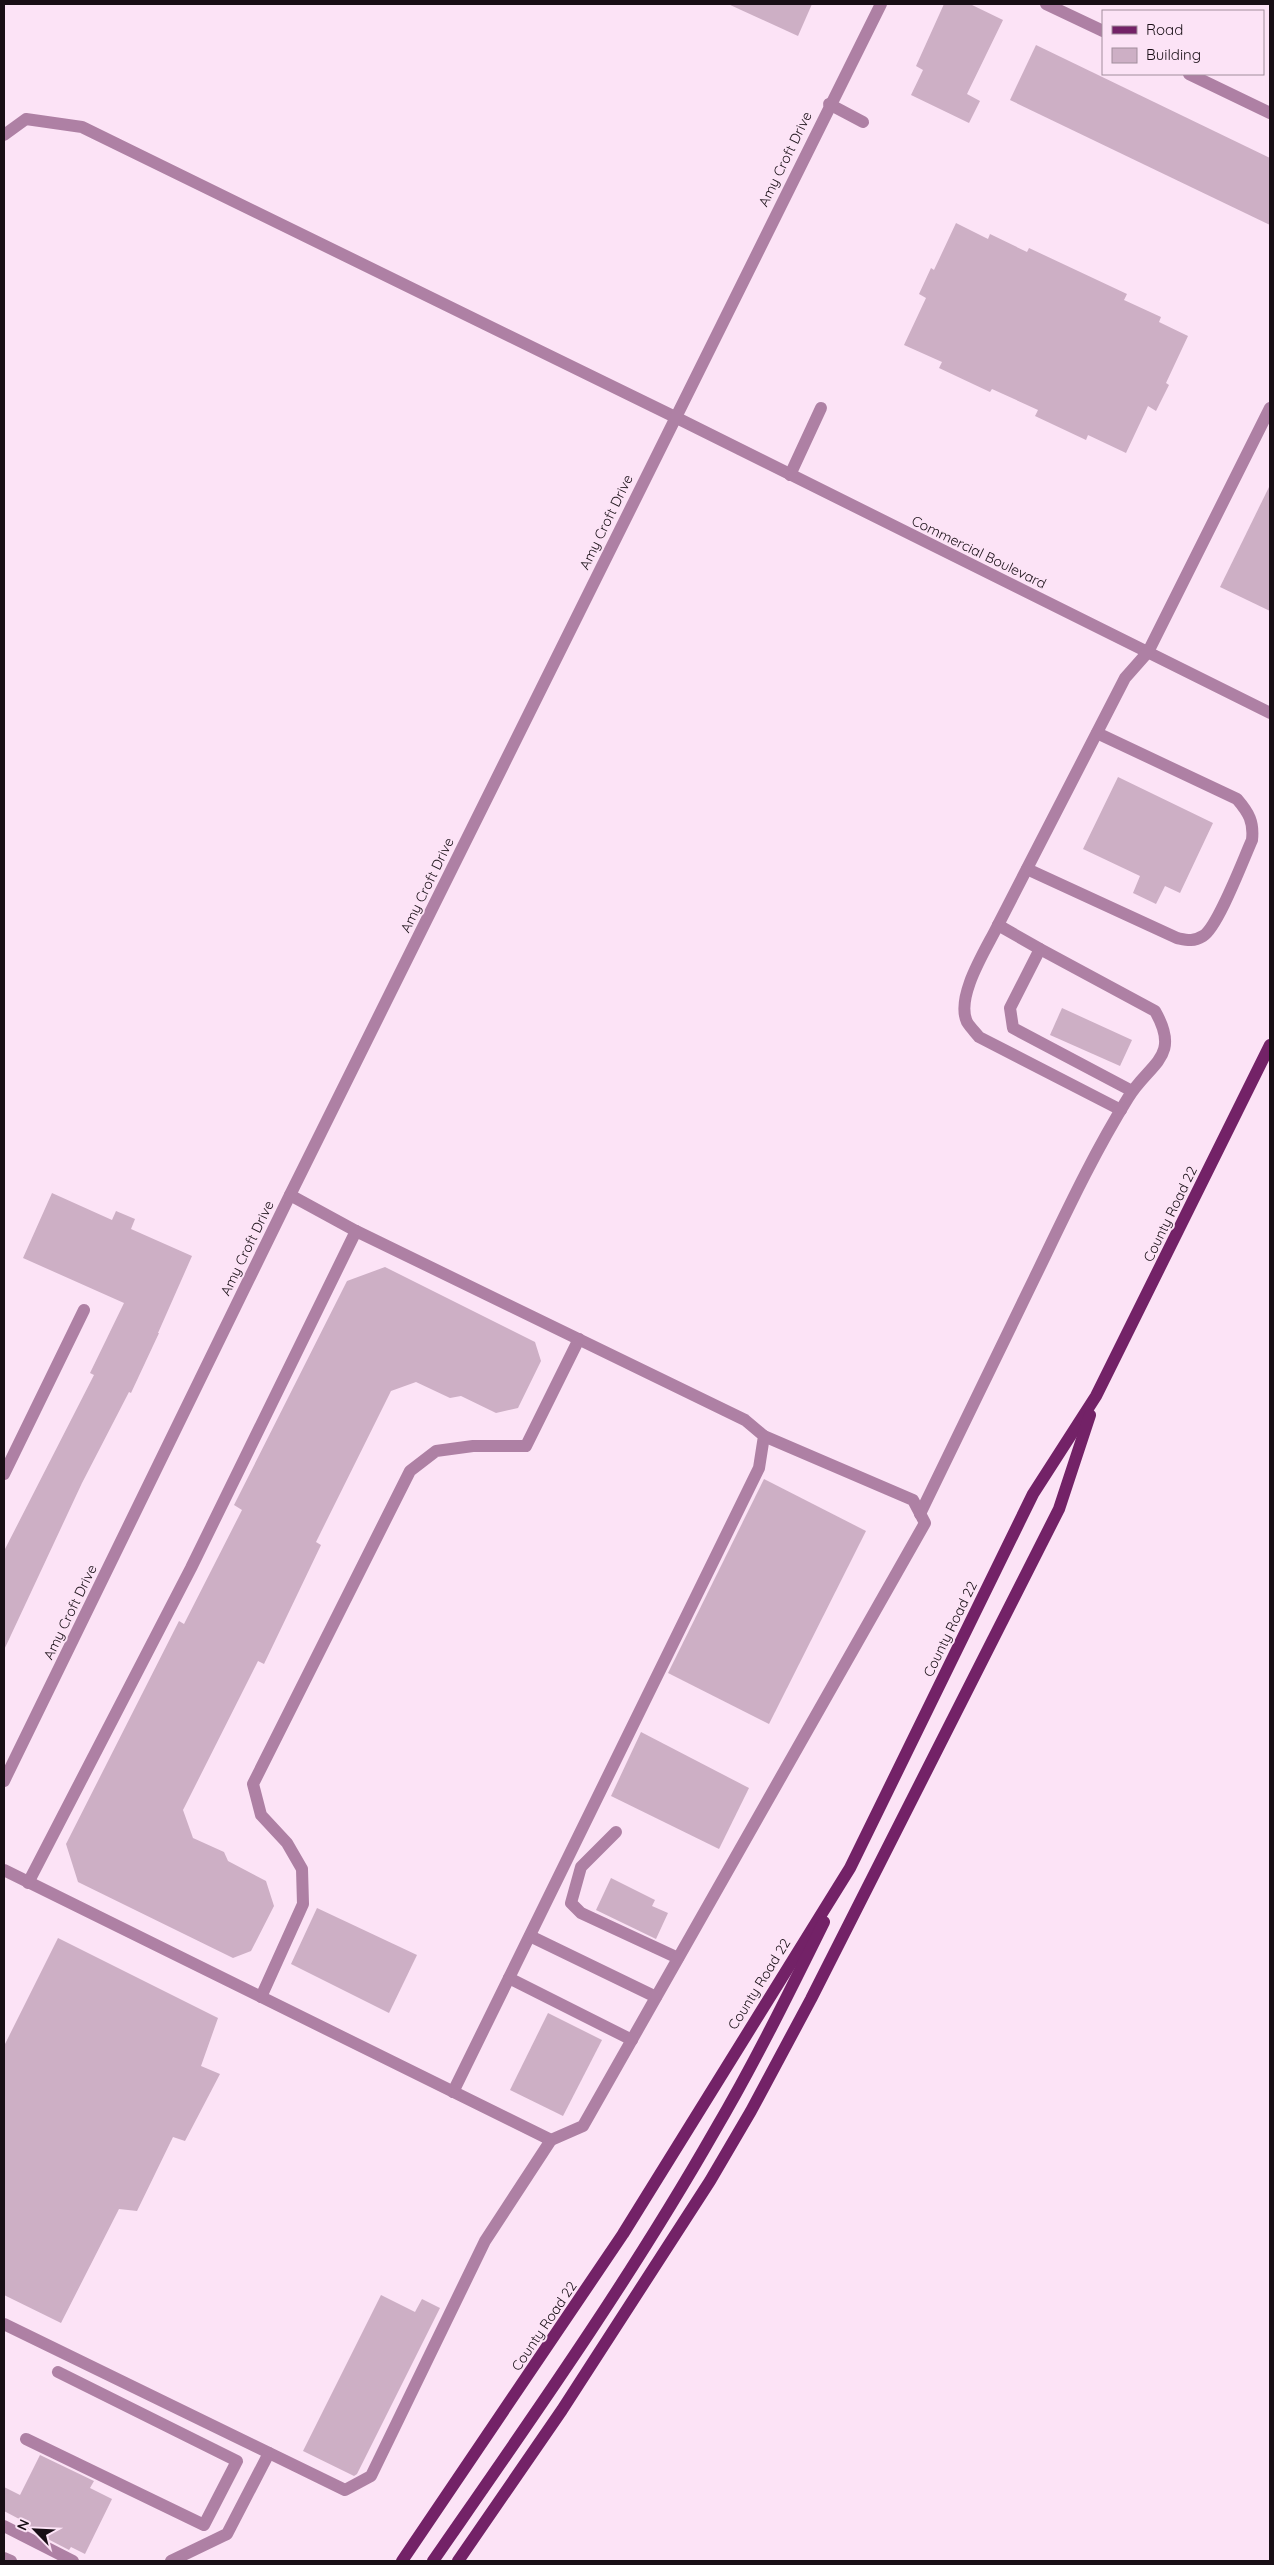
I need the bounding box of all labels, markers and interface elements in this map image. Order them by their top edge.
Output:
legend [1102,10,1264,75]
text: Road [1146,20,1183,39]
text: Building [1146,45,1201,64]
street label: Amy Croft Drive [754,108,816,209]
street label: Amy Croft Drive [575,471,637,572]
street label: Commercial Boulevard [909,512,1049,592]
street label: Amy Croft Drive [396,834,458,935]
street label: County Road 22 [1139,1163,1201,1265]
street label: Amy Croft Drive [216,1197,278,1298]
street label: Amy Croft Drive [39,1561,101,1662]
street label: County Road 22 [919,1578,981,1680]
street label: County Road 22 [724,1935,794,2033]
street label: County Road 22 [507,2278,581,2374]
north arrow [10,2505,60,2555]
text: N [13,2516,33,2533]

